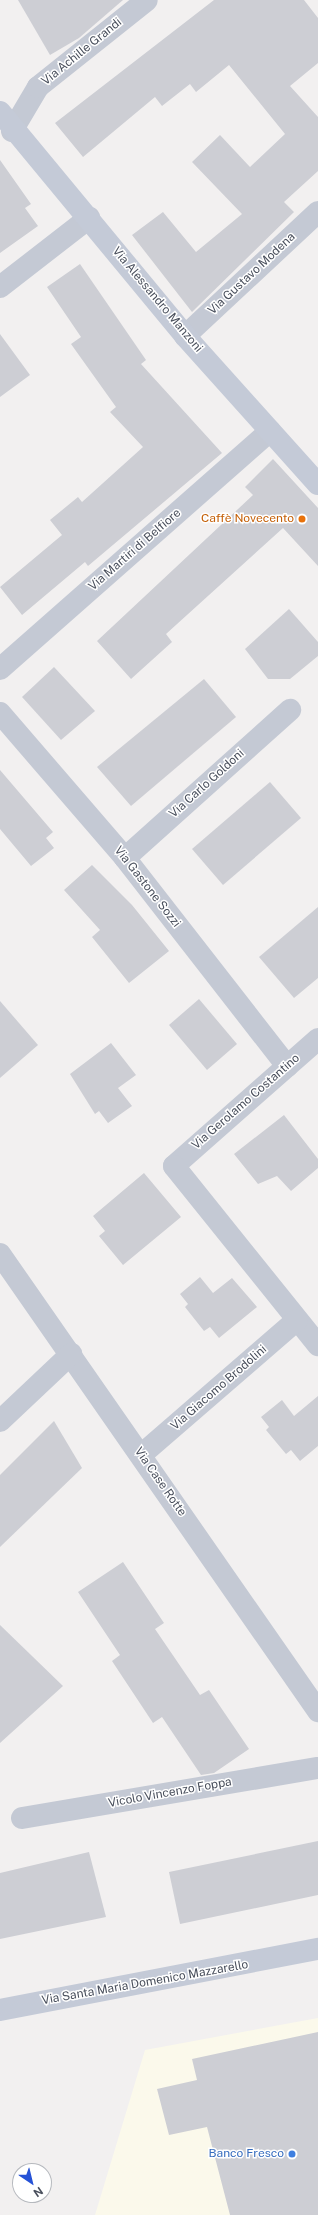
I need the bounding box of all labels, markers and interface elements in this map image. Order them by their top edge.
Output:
street label: Via Achille Grandi [39,15,125,89]
street label: Via Gustavo Modena [205,230,299,318]
street label: Via Alessandro Manzoni [109,244,205,356]
street label: Via Martiri di Belfiore [86,506,184,594]
place label: Caffè Novecento [201,512,294,526]
marker: Caffè Novecento [297,514,307,524]
street label: Via Carlo Goldoni [167,747,247,821]
street label: Via Gastone Sozzi [111,844,183,930]
street label: Via Gerolamo Costantino [189,1051,303,1153]
street label: Via Giacomo Brodolini [168,1342,270,1434]
street label: Via Case Rotte [131,1445,189,1519]
street label: Vicolo Vincenzo Foppa [107,1775,233,1811]
street label: Via Santa Maria Domenico Mazzarello [41,1958,249,2008]
place label: Banco Fresco [208,2147,284,2161]
marker: Banco Fresco [287,2149,297,2159]
north arrow [12,2163,52,2203]
text: N [31,2185,45,2199]

